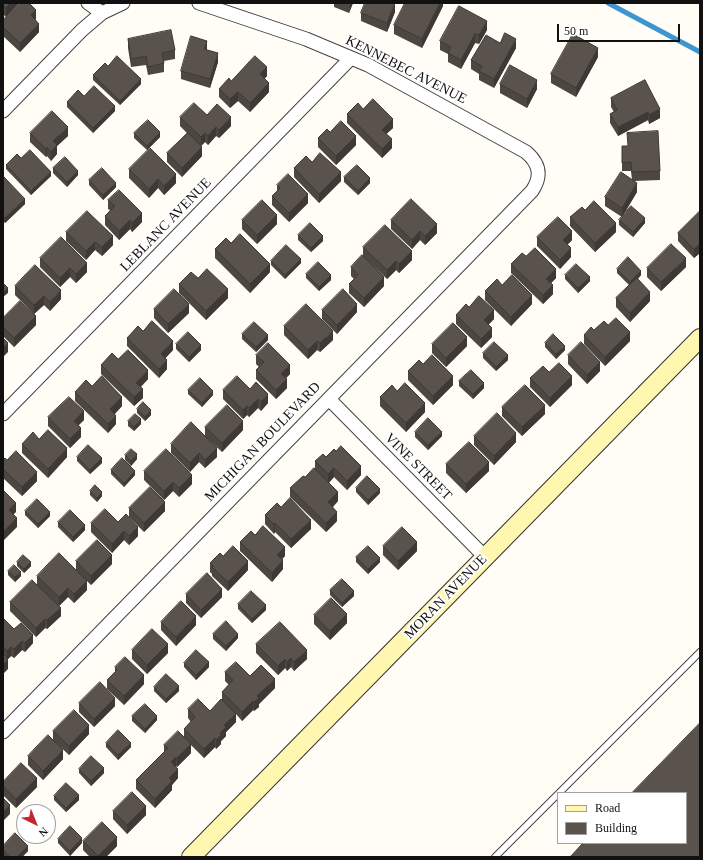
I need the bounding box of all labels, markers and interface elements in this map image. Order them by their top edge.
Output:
scale bar [559,16,682,42]
text: 50 m [564,24,588,38]
street label: KENNEBEC AVENUE [343,32,469,108]
street label: LEBLANC AVENUE [117,175,215,275]
street label: MICHIGAN BOULEVARD [202,379,324,505]
street label: VINE STREET [381,430,455,504]
street label: MORAN AVENUE [401,551,491,643]
legend [557,792,687,844]
text: Road [595,801,620,815]
north arrow [16,804,56,844]
text: Building [595,821,637,835]
text: N [37,825,51,839]

